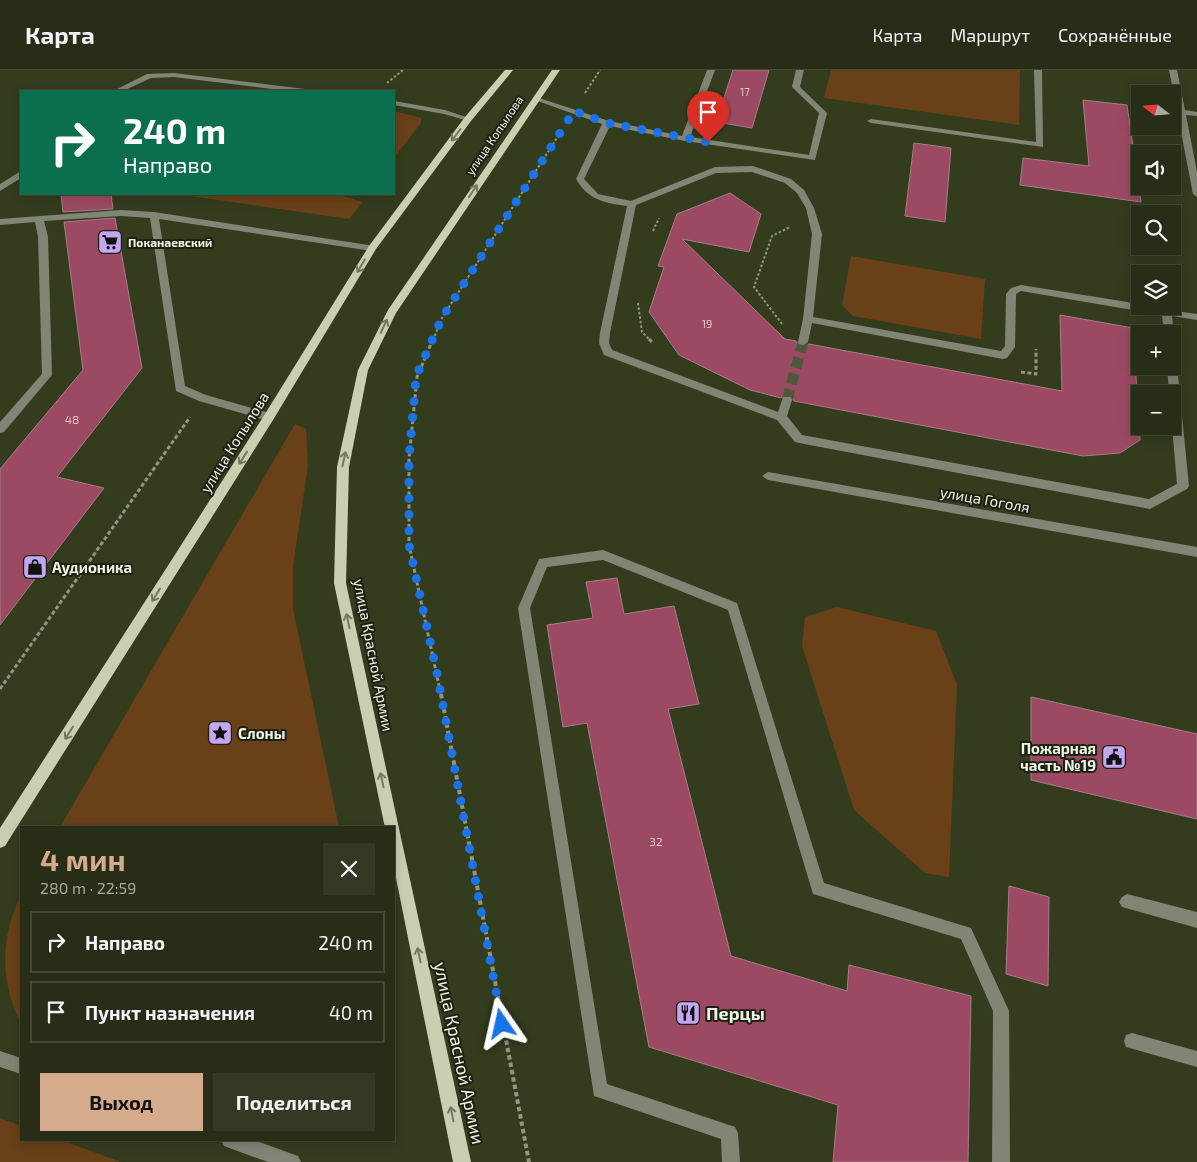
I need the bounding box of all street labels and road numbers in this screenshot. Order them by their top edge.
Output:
street label: улица Копылова [462,93,527,178]
street label: улица Копылова [196,388,273,496]
street label: улица Гоголя [938,482,1031,517]
street label: улица Красной Армии [349,577,398,733]
street label: улица Красной Армии [430,960,490,1146]

